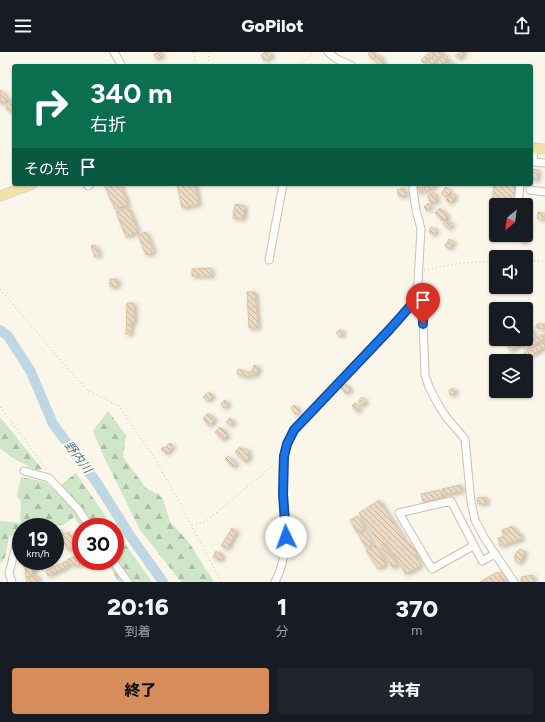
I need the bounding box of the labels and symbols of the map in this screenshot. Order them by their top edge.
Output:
north arrow [489,198,533,242]
pin [406,283,440,324]
water label: 野内川 [62,438,96,477]
position arrow [265,516,307,558]
speed limit sign: 30 [72,518,124,570]

